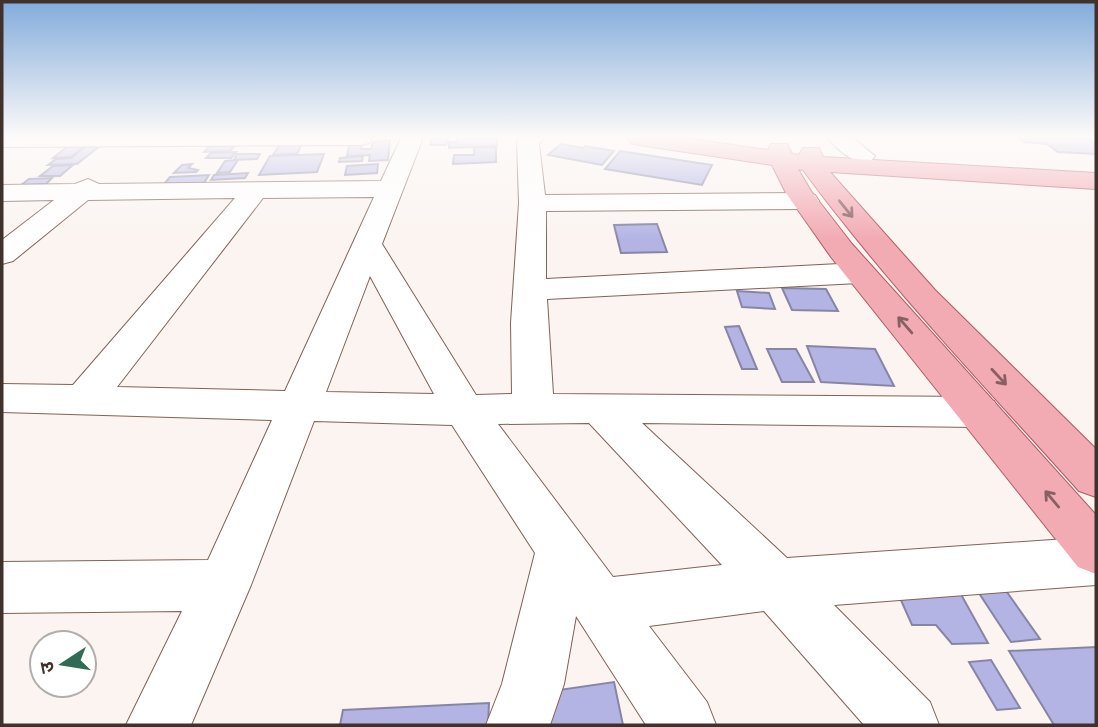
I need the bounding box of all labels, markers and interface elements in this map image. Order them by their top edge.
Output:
one-way arrow [838,199,854,217]
one-way arrow [897,316,913,334]
one-way arrow [991,368,1007,386]
one-way arrow [1044,490,1060,508]
north arrow [28,629,98,699]
text: उ [34,659,59,675]

